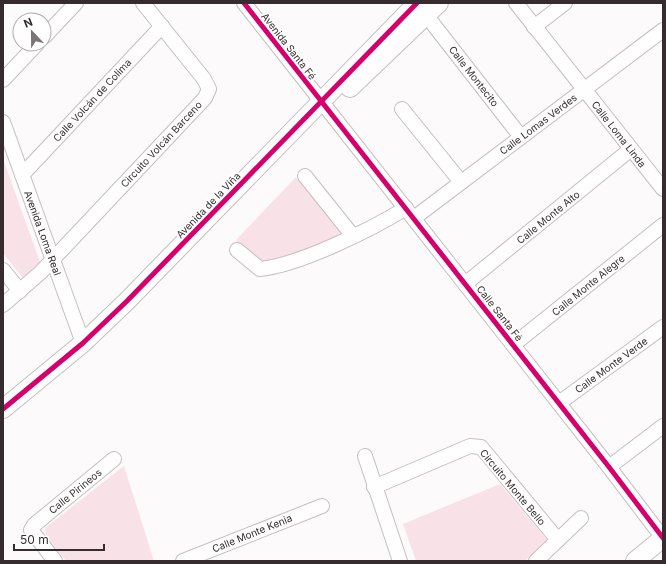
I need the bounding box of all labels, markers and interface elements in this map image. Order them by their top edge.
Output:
street label: Avenida Santa Fé [259,10,319,82]
north arrow [12,12,52,52]
text: N [22,15,35,31]
street label: Calle Montecito [447,43,501,109]
street label: Calle Volcán de Colima [51,56,133,144]
street label: Calle Lomas Verdes [497,91,579,157]
street label: Circuito Volcán Barceno [118,98,204,190]
street label: Calle Loma Linda [589,98,649,170]
street label: Avenida de la Viña [174,170,242,240]
street label: Calle Monte Alto [514,188,582,246]
street label: Avenida Loma Real [22,189,64,277]
street label: Calle Monte Alegre [549,252,627,318]
street label: Calle Santa Fé [475,283,526,343]
street label: Calle Monte Verde [572,334,650,395]
street label: Circuito Monte Bello [478,447,548,527]
street label: Calle Pirineos [46,466,104,516]
street label: Calle Monte Kenia [210,511,294,555]
scale bar [14,526,104,552]
text: 50 m [20,532,49,547]

